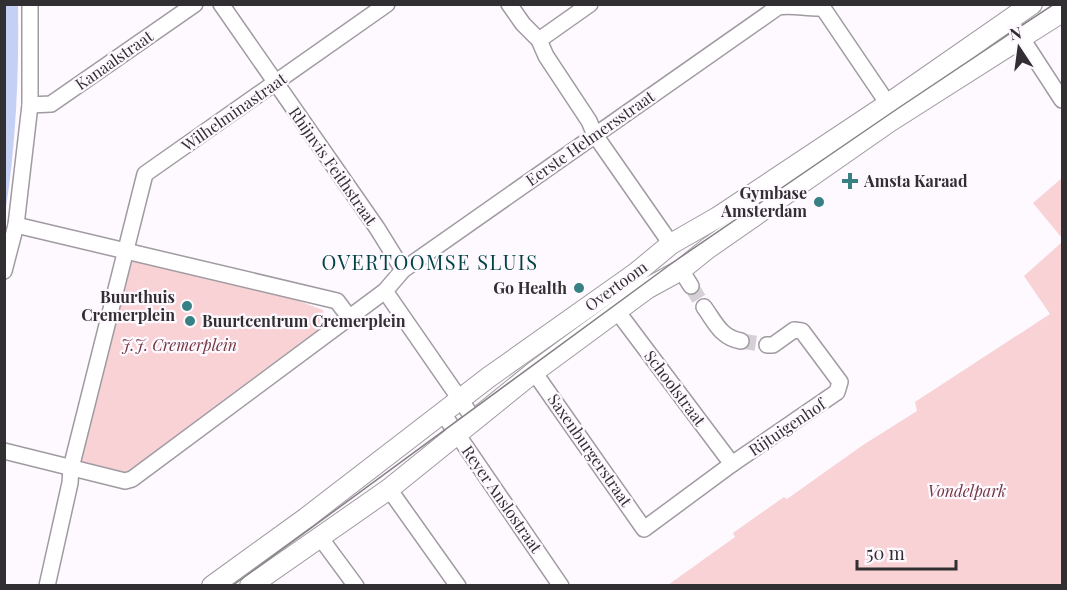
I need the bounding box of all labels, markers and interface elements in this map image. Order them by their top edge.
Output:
north arrow [989,18,1049,78]
text: N [1008,21,1024,44]
street label: Kanaalstraat [71,25,157,94]
street label: Wilhelminastraat [176,67,291,156]
street label: Eerste Helmersstraat [521,85,658,190]
street label: Rhijnvis Feithstraat [285,102,382,229]
place label: Amsta Karaad [863,170,968,191]
marker: Amsta Karaad [841,172,859,190]
place label: Gymbase Amsterdam [720,182,808,221]
marker: Gymbase Amsterdam [812,195,826,209]
district label: OVERTOOMSE SLUIS [321,248,539,275]
street label: Overtoom [580,256,651,315]
place label: Go Health [493,277,567,298]
marker: Go Health [572,281,586,295]
place label: Buurthuis Cremerplein [81,286,175,325]
marker: Buurthuis Cremerplein [180,299,194,313]
place label: Buurtcentrum Cremerplein [202,310,406,331]
marker: Buurtcentrum Cremerplein [183,314,197,328]
park label: J.J. Cremerplein [121,334,237,355]
street label: Schoolstraat [640,346,711,430]
street label: Saxenburgerstraat [544,389,637,510]
street label: Rijtuigenhof [744,392,831,460]
street label: Reyer Anslostraat [458,441,547,557]
park label: Vondelpark [928,480,1006,501]
scale bar [857,533,956,571]
text: 50 m [866,541,905,565]

